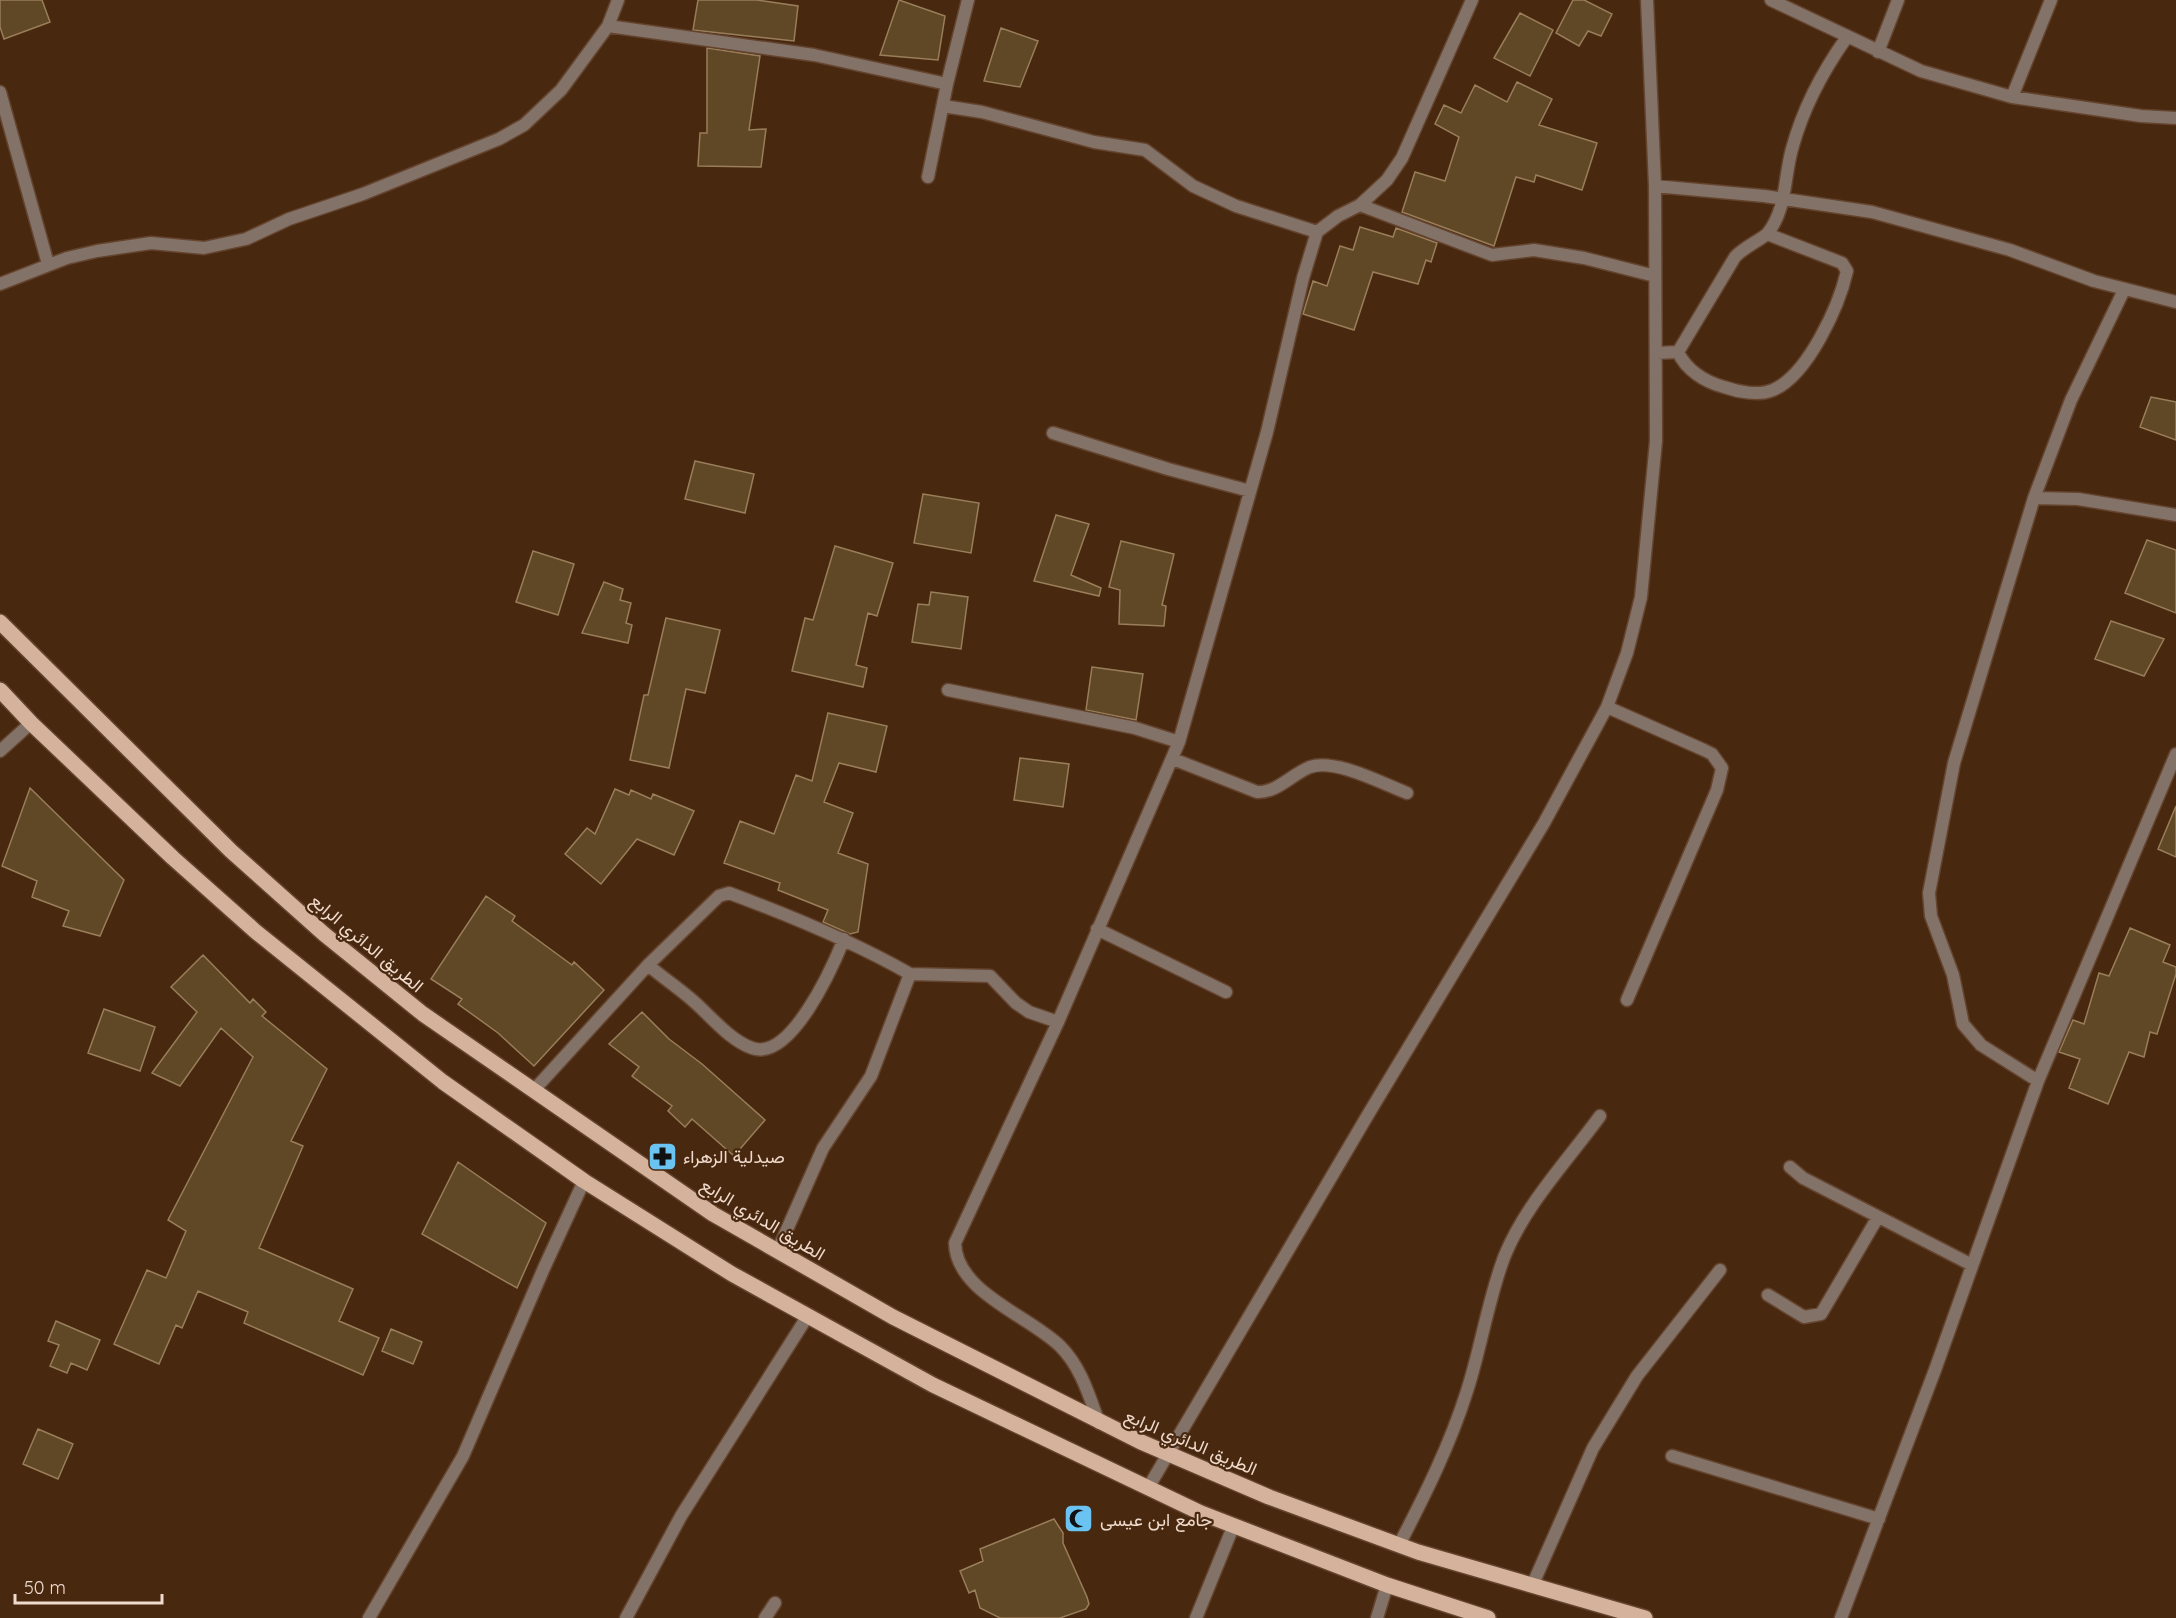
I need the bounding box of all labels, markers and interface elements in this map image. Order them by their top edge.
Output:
street label: الطريق الدائري الرابع [303,889,429,1000]
pharmacy icon: صيدلية الزهراء [646,1140,678,1172]
place label: صيدلية الزهراء [683,1145,785,1168]
street label: الطريق الدائري الرابع [694,1173,830,1269]
street label: الطريق الدائري الرابع [1120,1404,1261,1484]
mosque icon: جامع ابن عيسى [1063,1503,1095,1535]
place label: جامع ابن عيسى [1100,1508,1212,1532]
scale bar [15,1567,162,1605]
text: 50 m [24,1576,66,1599]

